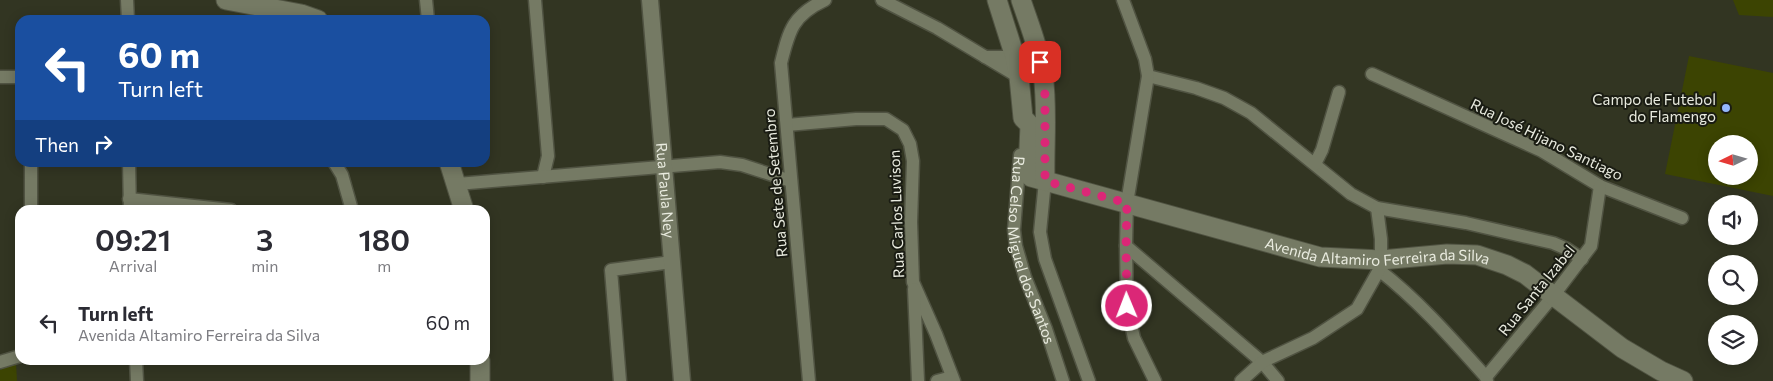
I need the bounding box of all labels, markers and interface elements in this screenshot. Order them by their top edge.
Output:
text: 60 m [118,32,200,75]
icon: left [35,35,100,100]
pin [1019,41,1061,83]
icon: arrive [1026,48,1054,76]
text: Turn left [118,75,203,102]
place label: Campo de Futebol do Flamengo [1592,90,1716,125]
street label: Rua José Hijano Santiago [1468,94,1626,184]
marker: Campo de Futebol do Flamengo [1720,102,1732,114]
street label: Rua Sete de Setembro [760,108,790,258]
icon: right [89,130,117,158]
text: Then [35,133,79,156]
north arrow [1708,135,1758,185]
map controls [1708,135,1758,365]
street label: Rua Paula Ney [653,142,679,239]
street label: Rua Carlos Luvison [885,150,907,278]
street label: Rua Celso Miguel dos Santos [1005,156,1059,346]
button: sound [1708,195,1758,245]
text: 09:21 [95,220,171,257]
text: 3 [256,220,273,257]
text: 180 [358,220,410,257]
street label: Avenida Altamiro Ferreira da Silva [1263,233,1493,269]
street label: Rua Santa Izabel [1494,241,1578,339]
button: search [1708,255,1758,305]
text: Arrival [109,256,157,275]
text: min [251,256,278,275]
text: m [377,256,391,275]
position arrow [1100,279,1152,331]
text: Turn left [78,302,153,325]
icon: left [35,309,63,337]
text: 60 m [426,311,470,334]
button: layers [1708,315,1758,365]
text: Avenida Altamiro Ferreira da Silva [78,325,320,344]

